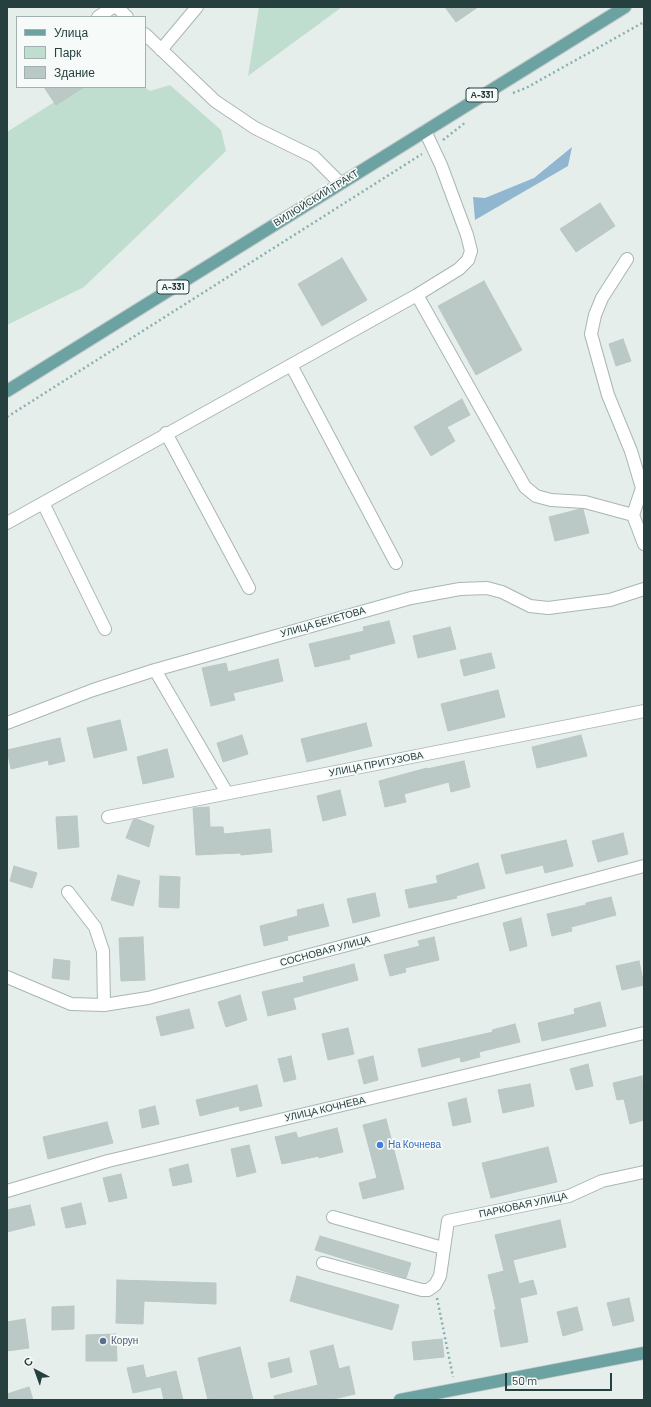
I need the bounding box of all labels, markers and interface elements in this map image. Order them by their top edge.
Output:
legend [16,16,146,88]
text: Улица [54,25,88,39]
text: Парк [54,45,81,59]
text: Здание [54,65,95,79]
road number: А-331 [466,88,498,102]
street label: ВИЛЮЙСКИЙ ТРАКТ [271,167,361,229]
road number: А-331 [157,280,189,294]
street label: УЛИЦА БЕКЕТОВА [279,604,367,640]
street label: УЛИЦА ПРИТУЗОВА [328,749,424,779]
street label: СОСНОВАЯ УЛИЦА [278,933,372,969]
street label: УЛИЦА КОЧНЕВА [283,1094,367,1124]
place label: На Кочнева [388,1139,441,1151]
marker: На Кочнева [375,1140,385,1150]
street label: ПАРКОВАЯ УЛИЦА [478,1190,568,1220]
place label: Корун [111,1335,138,1347]
marker: Корун [98,1336,108,1346]
north arrow [16,1351,56,1391]
text: С [21,1354,35,1369]
scale bar [507,1365,614,1391]
text: 50 m [512,1373,537,1387]

